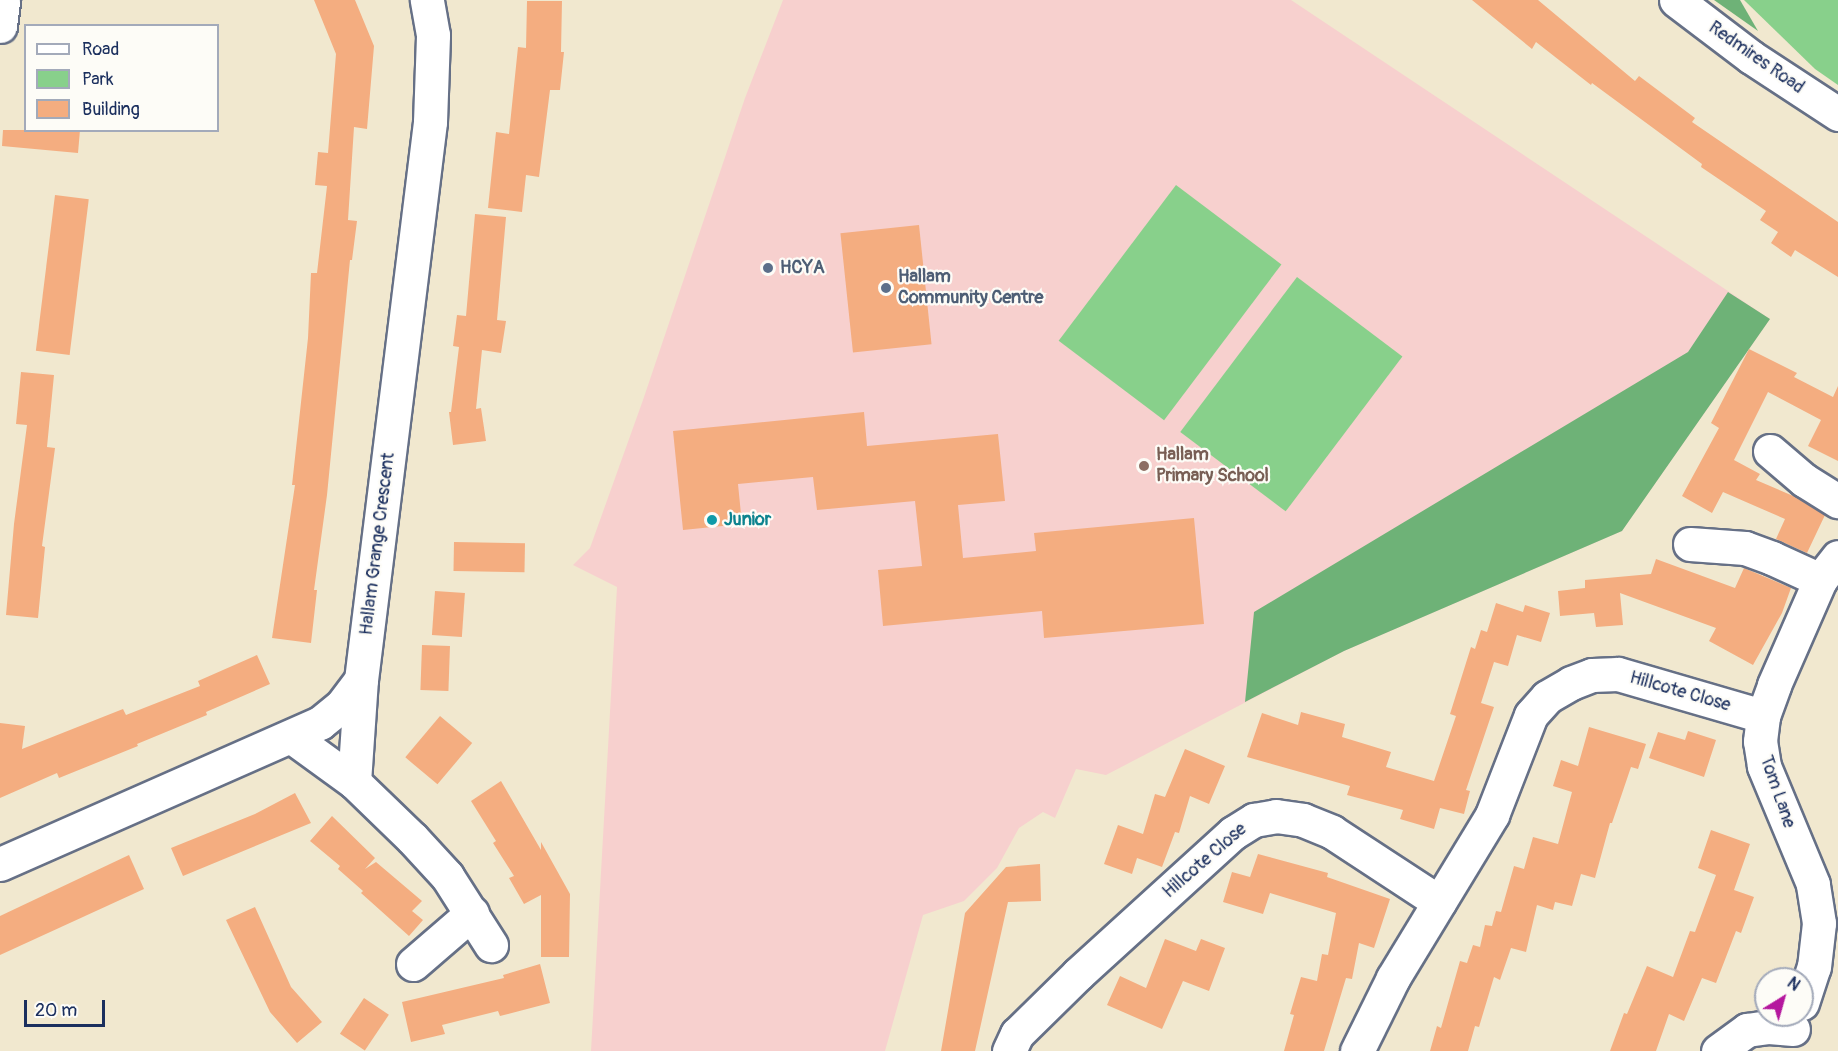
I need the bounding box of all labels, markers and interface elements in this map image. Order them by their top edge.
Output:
street label: Redmires Road [1704,17,1808,99]
legend [24,24,219,132]
text: Road [82,38,119,61]
text: Park [82,68,114,91]
text: Building [82,98,140,121]
place label: HCYA [780,257,825,279]
marker: HCYA [761,261,775,275]
place label: Hallam Community Centre [898,267,1043,310]
marker: Hallam Community Centre [879,281,893,295]
place label: Hallam Primary School [1156,445,1269,488]
street label: Hallam Grange Crescent [356,451,400,637]
marker: Hallam Primary School [1137,459,1151,473]
place label: Junior [724,509,771,531]
marker: Junior [705,513,719,527]
street label: Hillcote Close [1627,667,1733,717]
street label: Tom Lane [1755,753,1799,831]
street label: Hillcote Close [1159,819,1251,903]
north arrow [1754,967,1814,1027]
text: N [1783,973,1804,995]
scale bar [27,988,108,1026]
text: 20 m [35,999,77,1022]

